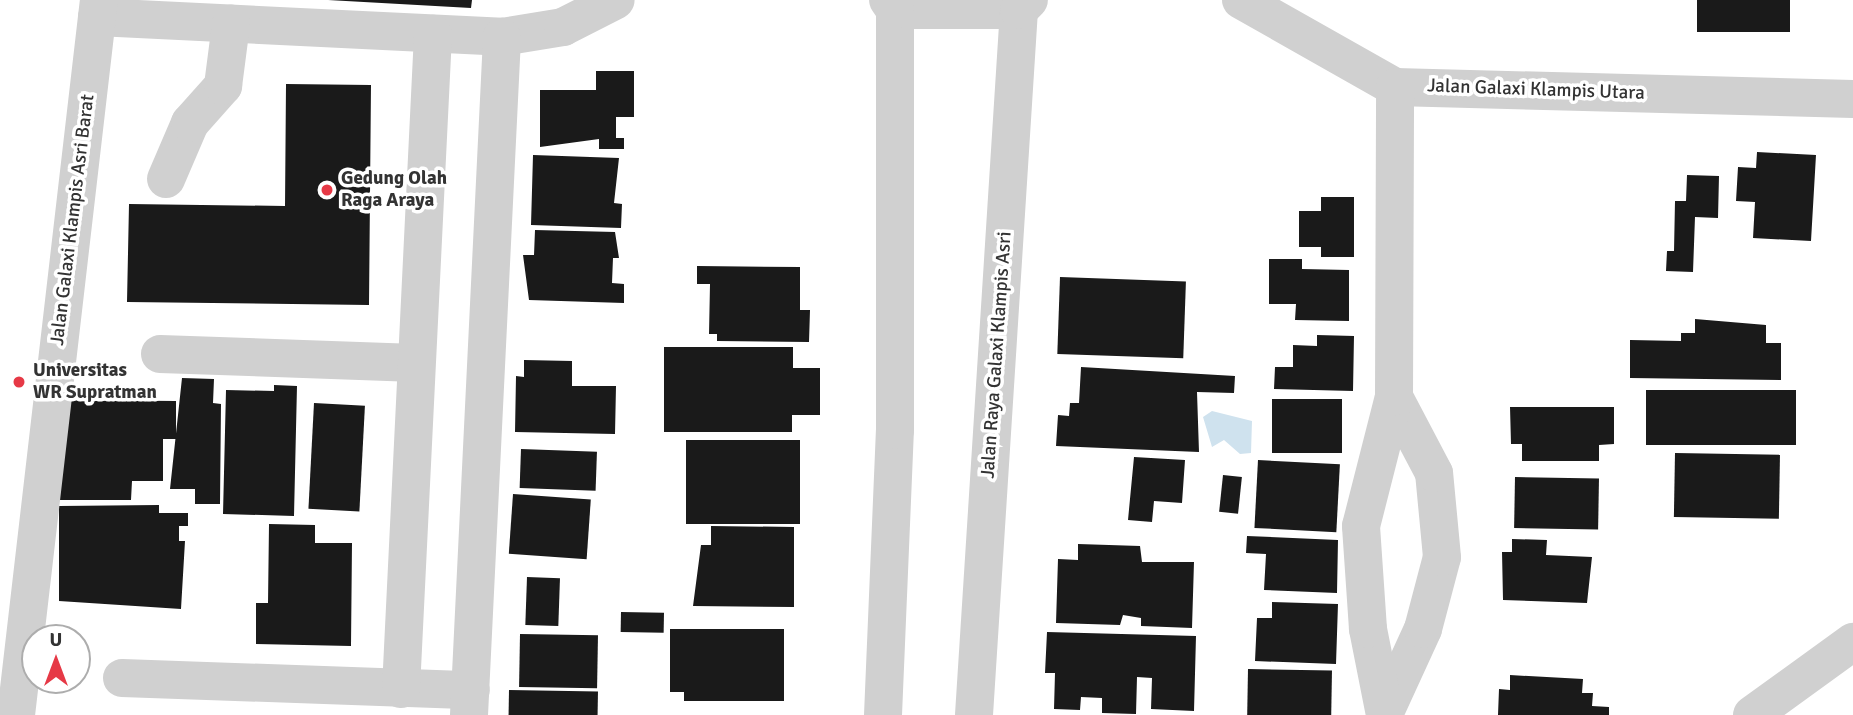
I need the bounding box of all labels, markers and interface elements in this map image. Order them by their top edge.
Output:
street label: Jalan Galaxi Klampis Utara [1427,75,1645,105]
street label: Jalan Galaxi Klampis Asri Barat [46,93,100,347]
place label: Gedung Olah Raga Araya [341,168,447,212]
marker: Gedung Olah Raga Araya [319,182,335,198]
street label: Jalan Raya Galaxi Klampis Asri [977,231,1017,479]
place label: Universitas WR Supratman [33,360,157,404]
marker: Universitas WR Supratman [11,374,27,390]
north arrow [21,624,91,694]
text: U [50,628,62,652]

